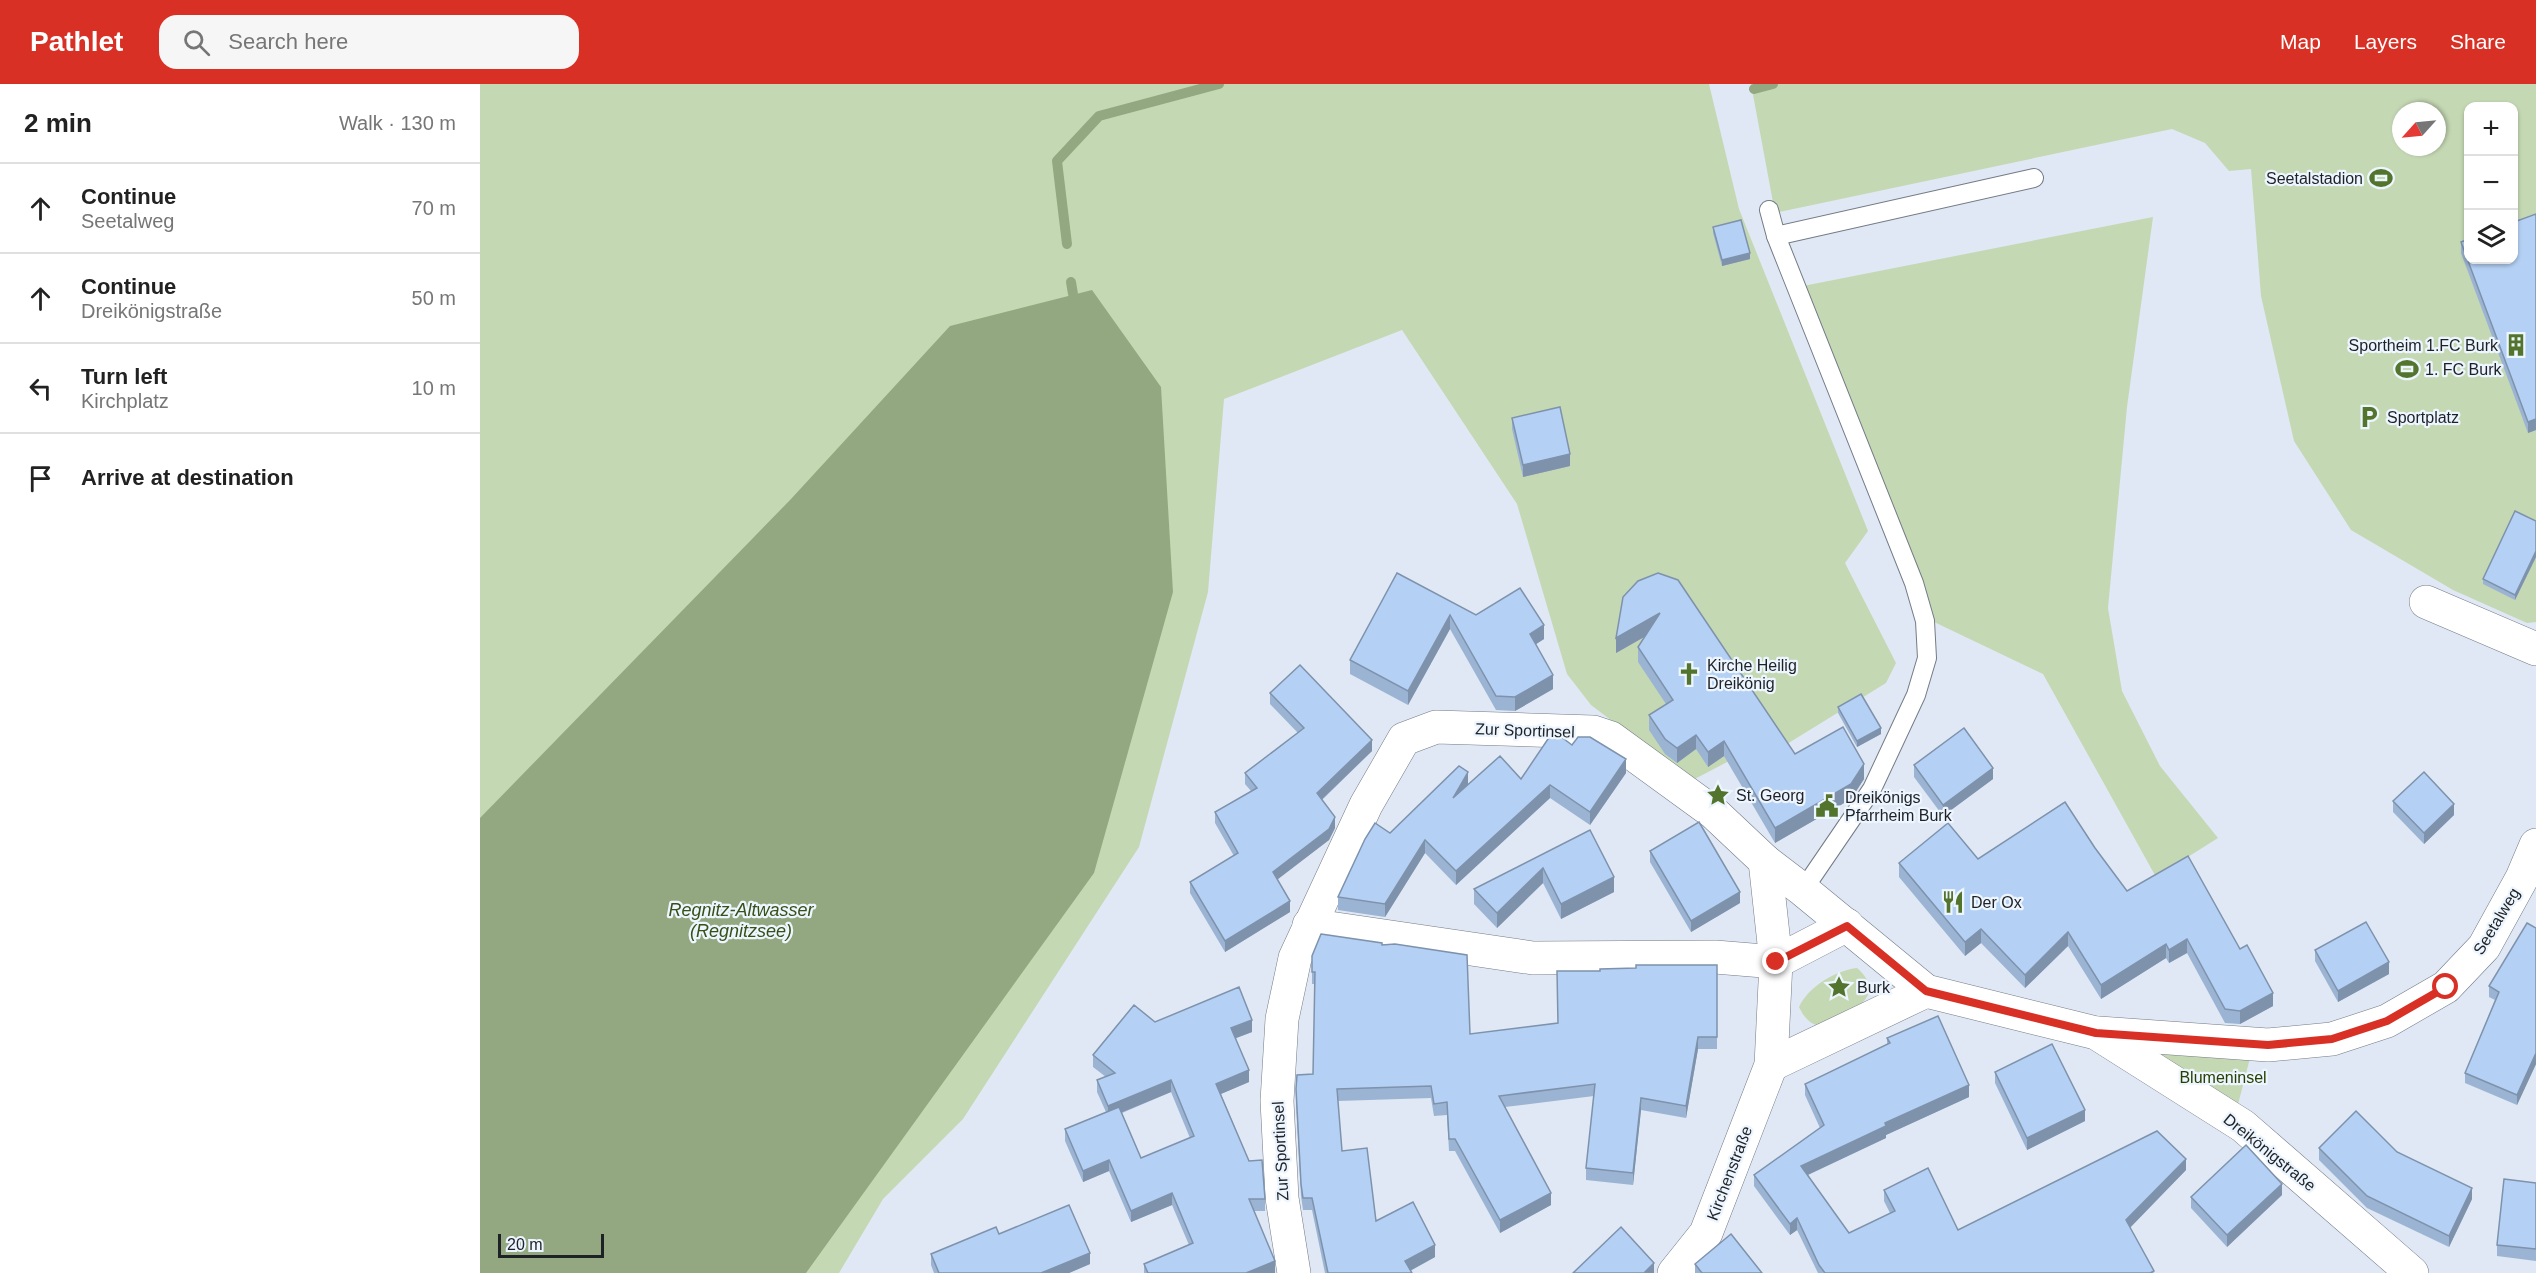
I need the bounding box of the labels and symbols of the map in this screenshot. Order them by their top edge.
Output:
north arrow [2392,102,2446,156]
sports icon: Seetalstadion [2368,165,2394,191]
place label: Seetalstadion [2266,170,2363,187]
building icon: Sportheim 1.FC Burk [2503,332,2529,358]
place label: Sportheim 1.FC Burk [2349,337,2499,354]
sports icon: 1. FC Burk [2394,356,2420,382]
place label: 1. FC Burk [2425,361,2502,378]
parking icon: Sportplatz [2356,404,2382,430]
place label: Sportplatz [2387,409,2459,426]
place label: Kirche Heilig Dreikönig [1707,657,1797,692]
church icon: Kirche Heilig Dreikönig [1676,661,1702,687]
street label: Zur Sportinsel [1475,720,1575,741]
place icon: St. Georg [1705,782,1731,808]
place label: St. Georg [1736,787,1804,804]
place label: Dreikönigs Pfarrheim Burk [1845,789,1953,824]
public building icon: Dreikönigs Pfarrheim Burk [1814,793,1840,819]
street label: Seetalweg [2470,885,2523,958]
restaurant icon: Der Ox [1940,889,1966,915]
place label: Der Ox [1971,894,2022,911]
water label: Regnitz-Altwasser (Regnitzsee) [668,900,815,941]
route end [1762,948,1788,974]
route start [2432,973,2458,999]
place icon: Burk [1826,974,1852,1000]
place label: Burk [1857,979,1891,996]
park label: Blumeninsel [2179,1069,2267,1086]
street label: Zur Sportinsel [1269,1101,1292,1201]
street label: Dreikönigstraße [2220,1110,2319,1195]
street label: Kirchenstraße [1704,1124,1755,1223]
scale bar [498,1231,604,1258]

